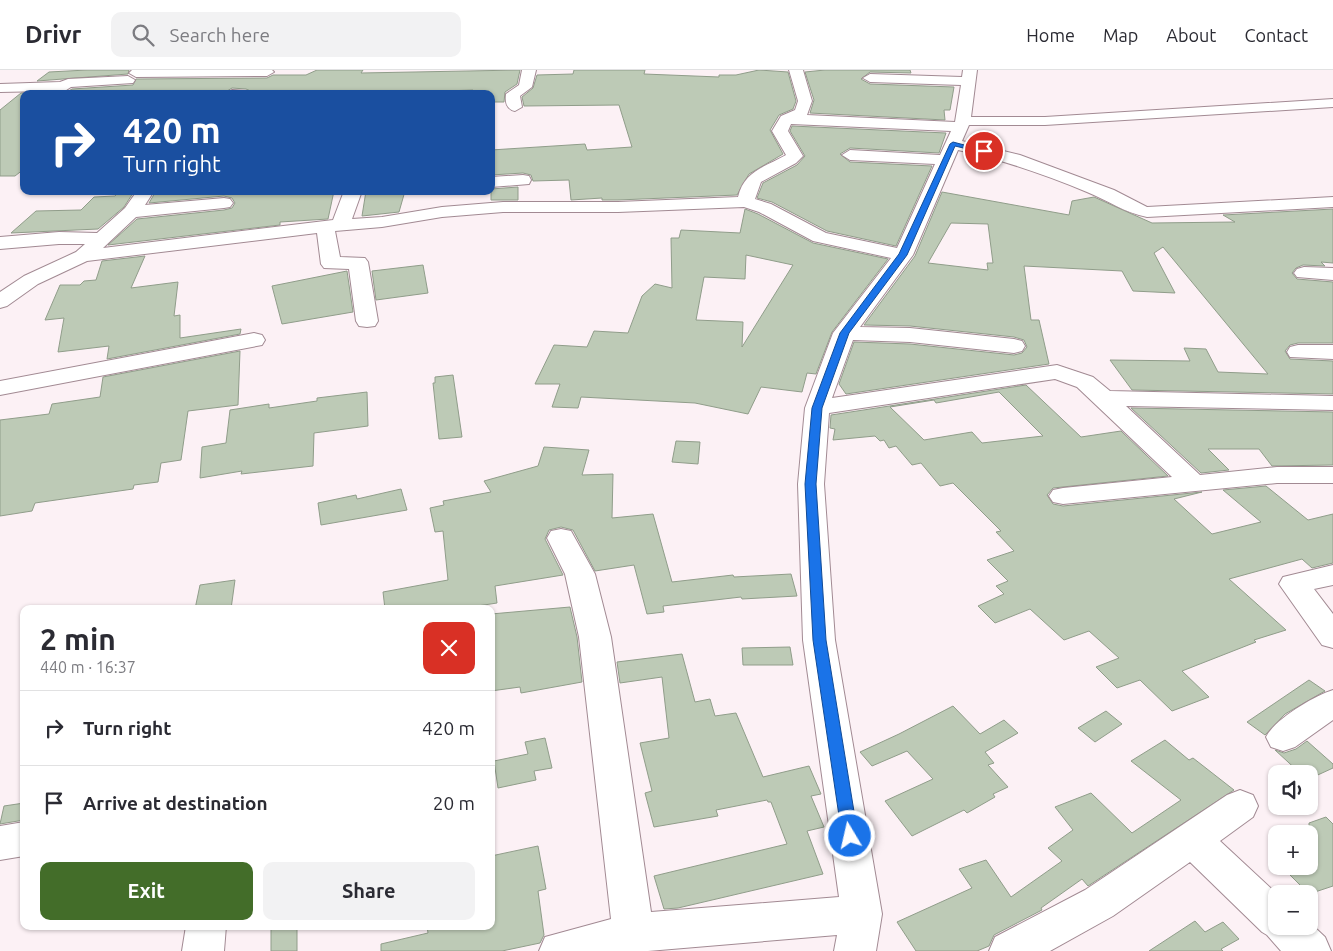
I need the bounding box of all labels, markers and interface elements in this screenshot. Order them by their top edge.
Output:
search box [111,12,461,57]
text: Drivr [25,21,81,48]
icon: search [129,21,157,49]
text: Search here [169,24,270,46]
text: Home [1026,25,1075,45]
text: Map [1103,25,1138,45]
text: About [1166,25,1216,45]
text: Contact [1244,25,1308,45]
icon: right [40,110,105,175]
text: 420 m [123,110,221,150]
pin [963,130,1005,172]
icon: arrive [970,137,998,165]
text: Turn right [123,151,221,176]
text: 2 min [40,622,116,656]
button: close [423,622,475,674]
text: 440 m · 16:37 [40,658,136,676]
icon: right [40,714,68,742]
text: Turn right [83,717,171,739]
text: 420 m [422,717,475,739]
map controls [1268,765,1318,935]
button: sound [1268,765,1318,815]
icon: arrive [40,789,68,817]
text: Arrive at destination [83,792,268,814]
text: 20 m [433,792,475,814]
position arrow [823,809,875,861]
button: + [1268,825,1318,875]
button: Exit [40,862,253,920]
button: Share [263,862,475,920]
button: − [1268,885,1318,935]

